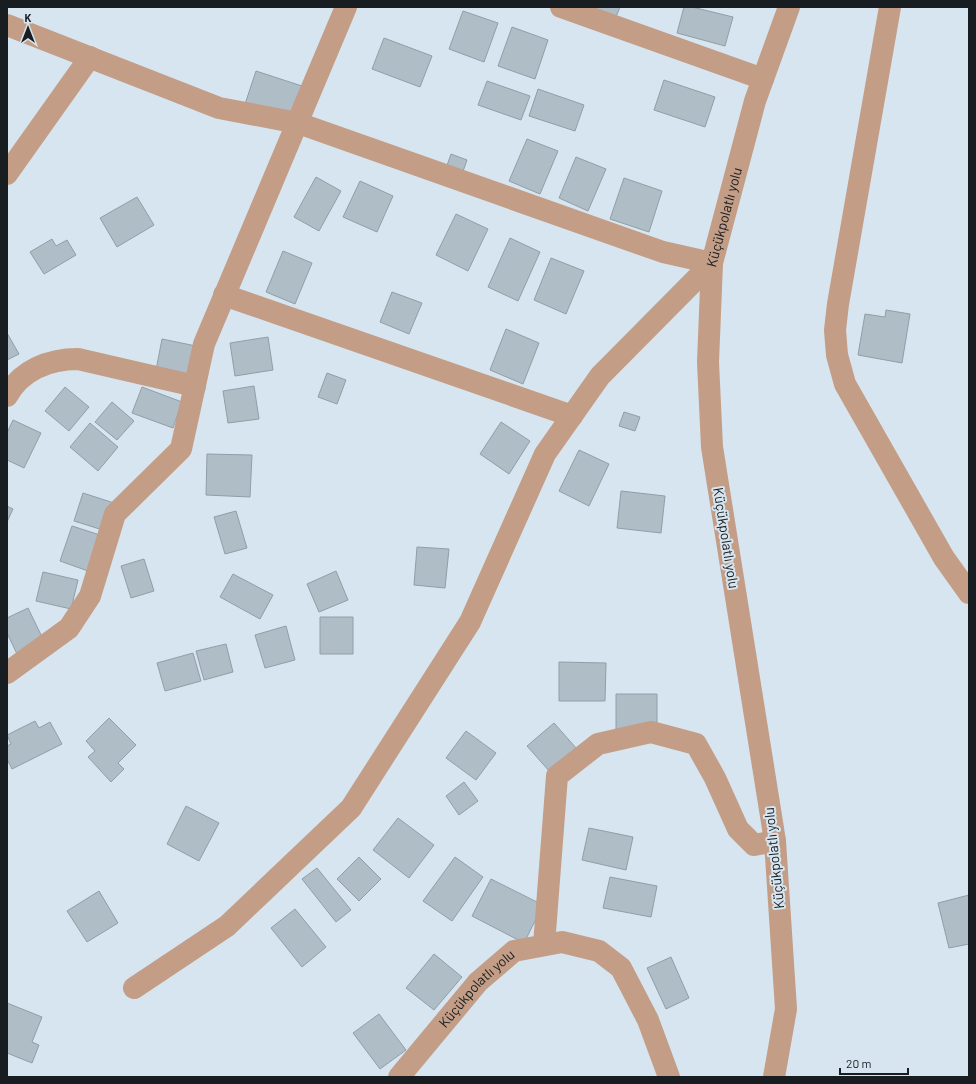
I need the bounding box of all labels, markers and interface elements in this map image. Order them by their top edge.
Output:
north arrow [8,8,48,48]
text: K [25,11,32,24]
street label: Küçükpolatlı yolu [702,165,745,269]
street label: Küçükpolatlı yolu [710,486,743,590]
street label: Küçükpolatlı yolu [760,806,787,910]
street label: Küçükpolatlı yolu [435,945,518,1031]
scale bar [840,1050,908,1076]
text: 20 m [846,1056,872,1070]

